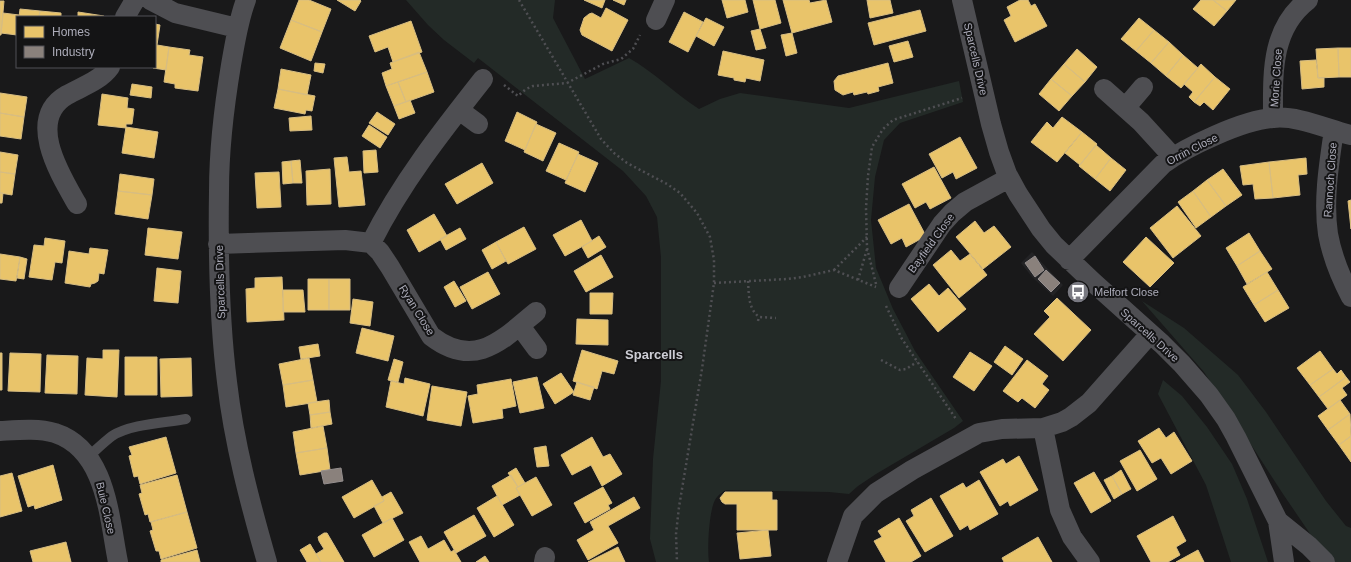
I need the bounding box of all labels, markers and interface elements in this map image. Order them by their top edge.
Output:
legend [16,16,156,68]
street label: Sparcells Drive [962,22,990,96]
text: Homes [52,25,90,39]
text: Industry [52,45,95,59]
street label: Morie Close [1268,48,1284,108]
street label: Orrin Close [1164,131,1220,167]
street label: Rannoch Close [1321,142,1339,218]
street label: Bayfield Close [905,211,957,275]
street label: Sparcells Drive [213,245,227,319]
bus stop icon: Melfort Close [1065,279,1091,305]
street label: Ryan Close [397,283,437,337]
place label: Melfort Close [1094,286,1159,298]
street label: Sparcells Drive [1119,306,1181,364]
district label: Sparcells [625,347,683,362]
street label: Buie Close [94,481,118,535]

